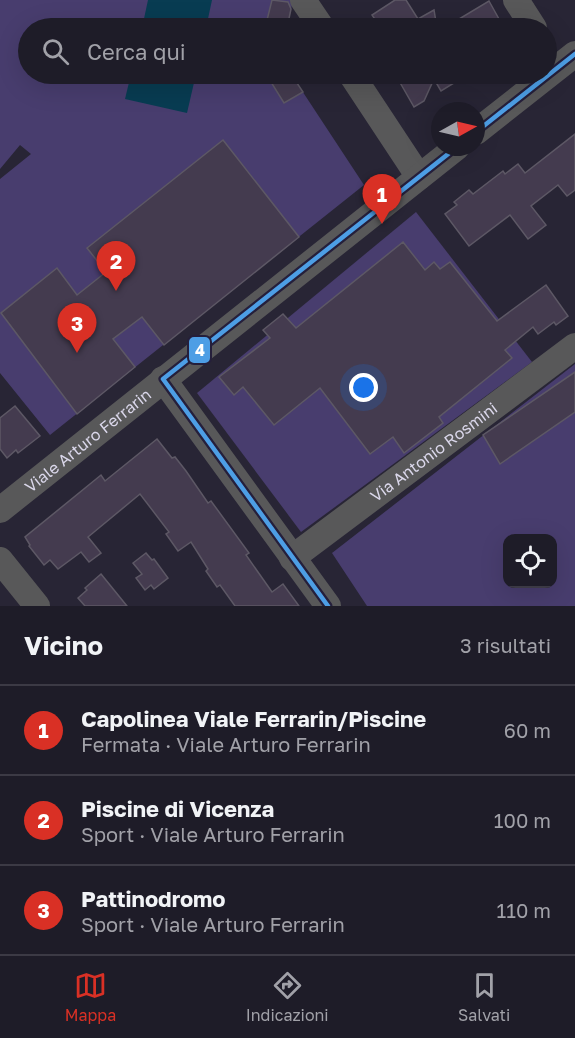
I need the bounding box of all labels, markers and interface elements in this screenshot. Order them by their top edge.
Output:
search box [18,18,557,84]
icon: search [39,35,72,68]
text: Cerca qui [87,38,186,65]
north arrow [431,102,485,156]
pin: 1 [362,174,401,224]
pin: 2 [96,242,136,291]
pin: 3 [58,304,97,353]
line badge: 4 [188,336,211,364]
text: 4 [195,340,205,360]
your location [349,373,378,402]
street label: Viale Arturo Ferrarin [20,384,155,497]
street label: Via Antonio Rosmini [366,398,501,506]
map controls [503,534,557,588]
button: locate [503,534,557,588]
text: Vicino [24,630,103,661]
text: 3 risultati [460,633,551,657]
text: Capolinea Viale Ferrarin/Piscine [81,705,426,732]
text: 1 [38,718,49,742]
text: 60 m [504,718,551,742]
text: Fermata · Viale Arturo Ferrarin [81,732,371,756]
text: Piscine di Vicenza [81,795,274,822]
text: 2 [37,808,50,832]
text: 100 m [494,808,551,832]
text: Sport · Viale Arturo Ferrarin [81,822,345,846]
text: Pattinodromo [81,885,226,912]
text: 3 [37,898,50,922]
text: 110 m [497,898,551,922]
text: Sport · Viale Arturo Ferrarin [81,912,345,936]
tab: Mappa [65,969,116,1025]
tab: Indicazioni [246,969,329,1025]
tab: Salvati [458,969,510,1025]

